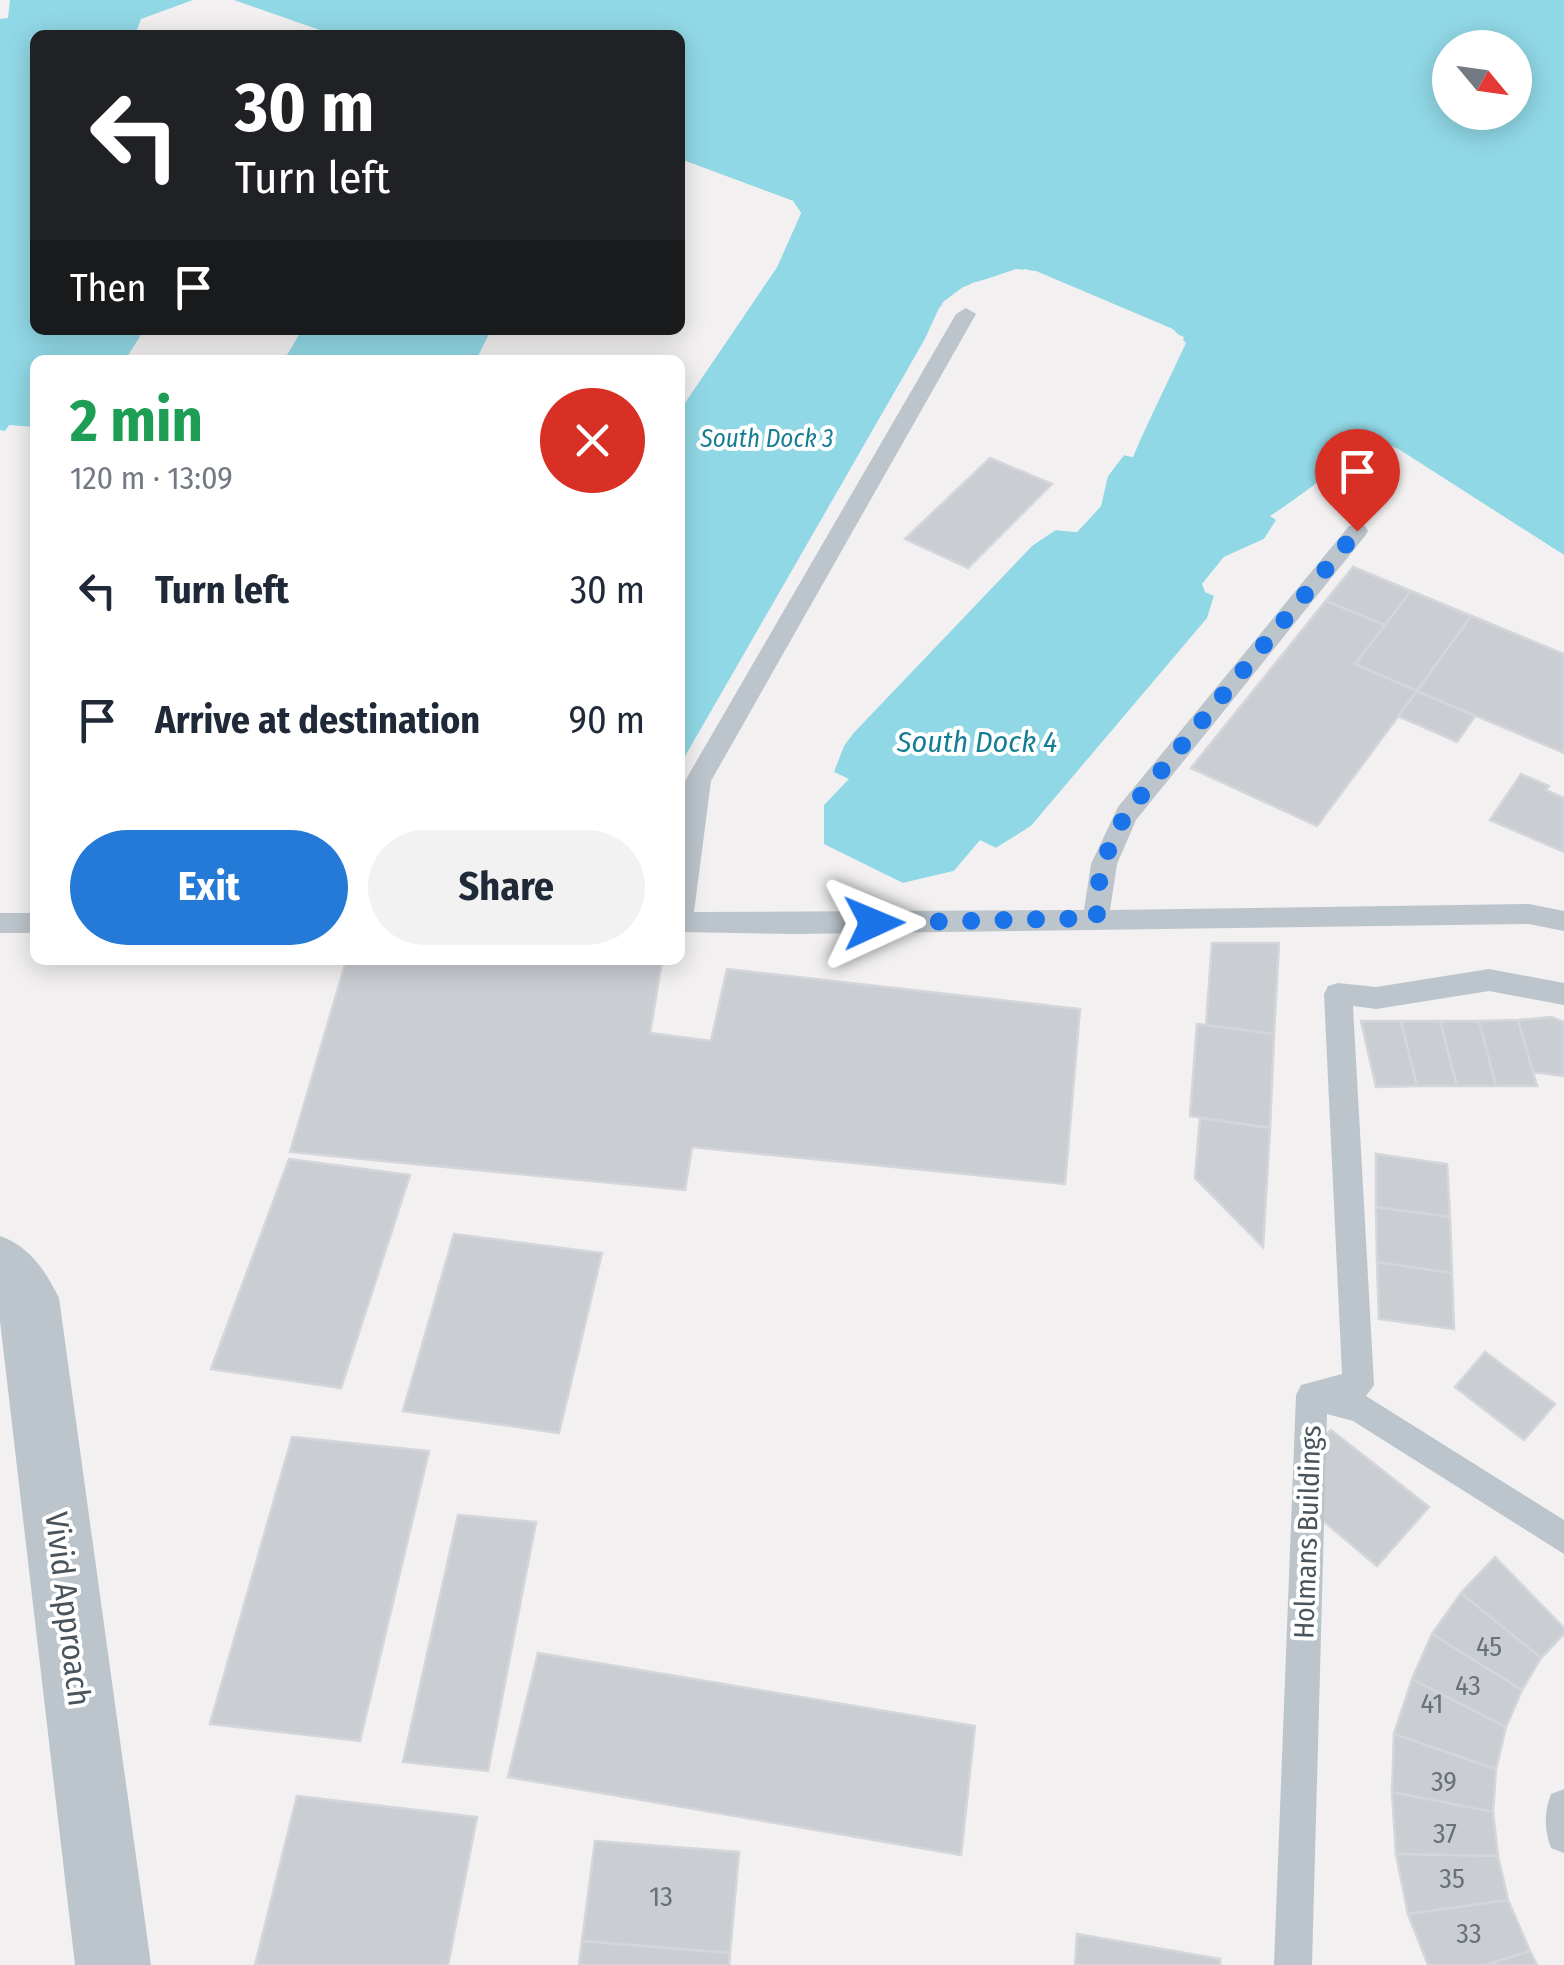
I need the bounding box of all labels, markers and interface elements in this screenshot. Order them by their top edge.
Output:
north arrow [1432,30,1532,130]
map controls [1432,30,1532,130]
text: 30 m [235,66,374,150]
icon: left [70,70,200,200]
text: Turn left [235,151,390,205]
icon: arrive [166,260,221,315]
text: Then [70,265,146,311]
text: 2 min [70,385,203,457]
button: close [540,388,645,493]
water label: South Dock 3 [699,424,834,454]
pin [1315,429,1400,532]
icon: arrive [1330,444,1385,499]
text: 120 m · 13:09 [70,459,233,497]
icon: left [70,563,125,618]
text: Turn left [155,567,289,613]
text: 30 m [570,567,645,613]
icon: arrive [70,693,125,748]
text: Arrive at destination [155,697,480,743]
text: 90 m [569,697,645,743]
water label: South Dock 4 [896,724,1057,760]
button: Exit [70,830,348,945]
button: Share [368,830,645,945]
position arrow [822,871,926,975]
street label: Holmans Buildings [1287,1425,1328,1639]
street label: Vivid Approach [37,1510,99,1708]
house number: 45 [1476,1630,1502,1663]
house number: 43 [1455,1669,1481,1702]
house number: 41 [1421,1687,1443,1720]
house number: 39 [1431,1765,1457,1798]
house number: 37 [1433,1817,1457,1850]
house number: 35 [1439,1862,1465,1895]
house number: 13 [649,1880,673,1913]
house number: 33 [1456,1917,1482,1950]

